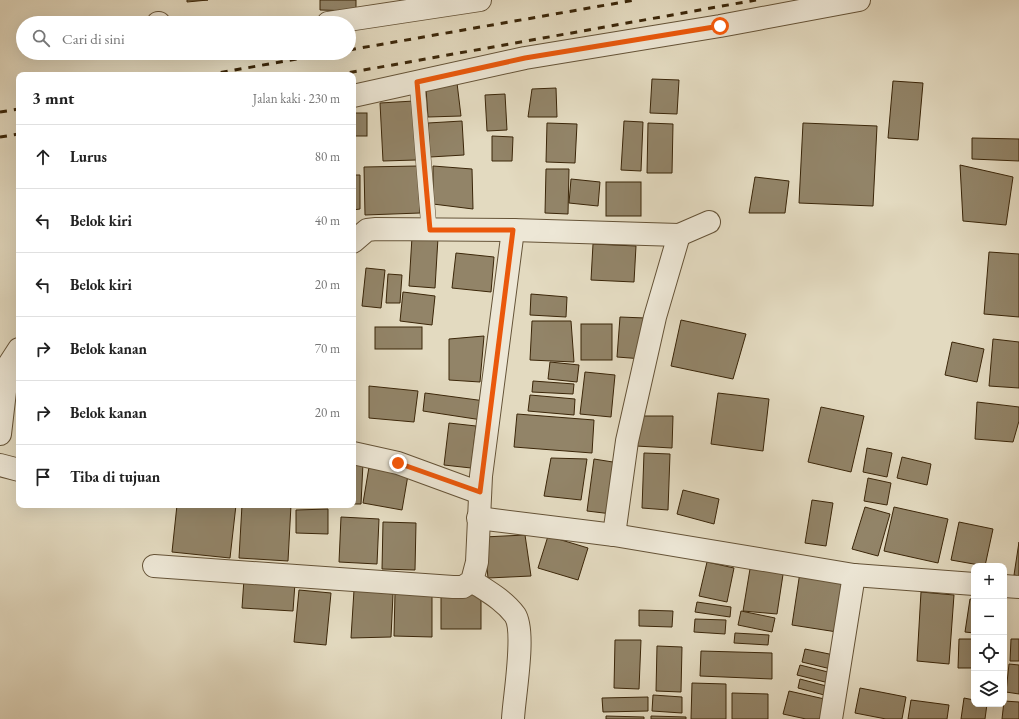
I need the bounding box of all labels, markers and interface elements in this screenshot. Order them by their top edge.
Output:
search box [16,16,356,60]
route start [711,17,729,35]
icon: search [30,27,52,49]
text: Cari di sini [62,29,125,48]
text: 3 mnt [32,87,74,109]
text: Jalan kaki · 230 m [253,90,340,107]
icon: ahead [32,146,54,168]
text: Lurus [70,147,107,166]
text: 80 m [315,148,340,165]
icon: left [32,210,54,232]
text: Belok kiri [70,211,132,230]
text: 40 m [315,212,340,229]
icon: left [32,274,54,296]
text: Belok kiri [70,275,132,294]
text: 20 m [315,276,340,293]
icon: right [32,338,54,360]
text: Belok kanan [70,339,147,358]
text: 70 m [315,340,340,357]
icon: right [32,402,54,424]
text: Belok kanan [70,403,147,422]
text: 20 m [315,404,340,421]
route end [389,454,407,472]
icon: arrive [32,466,54,488]
text: Tiba di tujuan [70,467,160,486]
map controls [971,563,1007,707]
button: + [971,563,1007,599]
button: − [971,599,1007,635]
button: locate [971,635,1007,671]
button: layers [971,671,1007,707]

